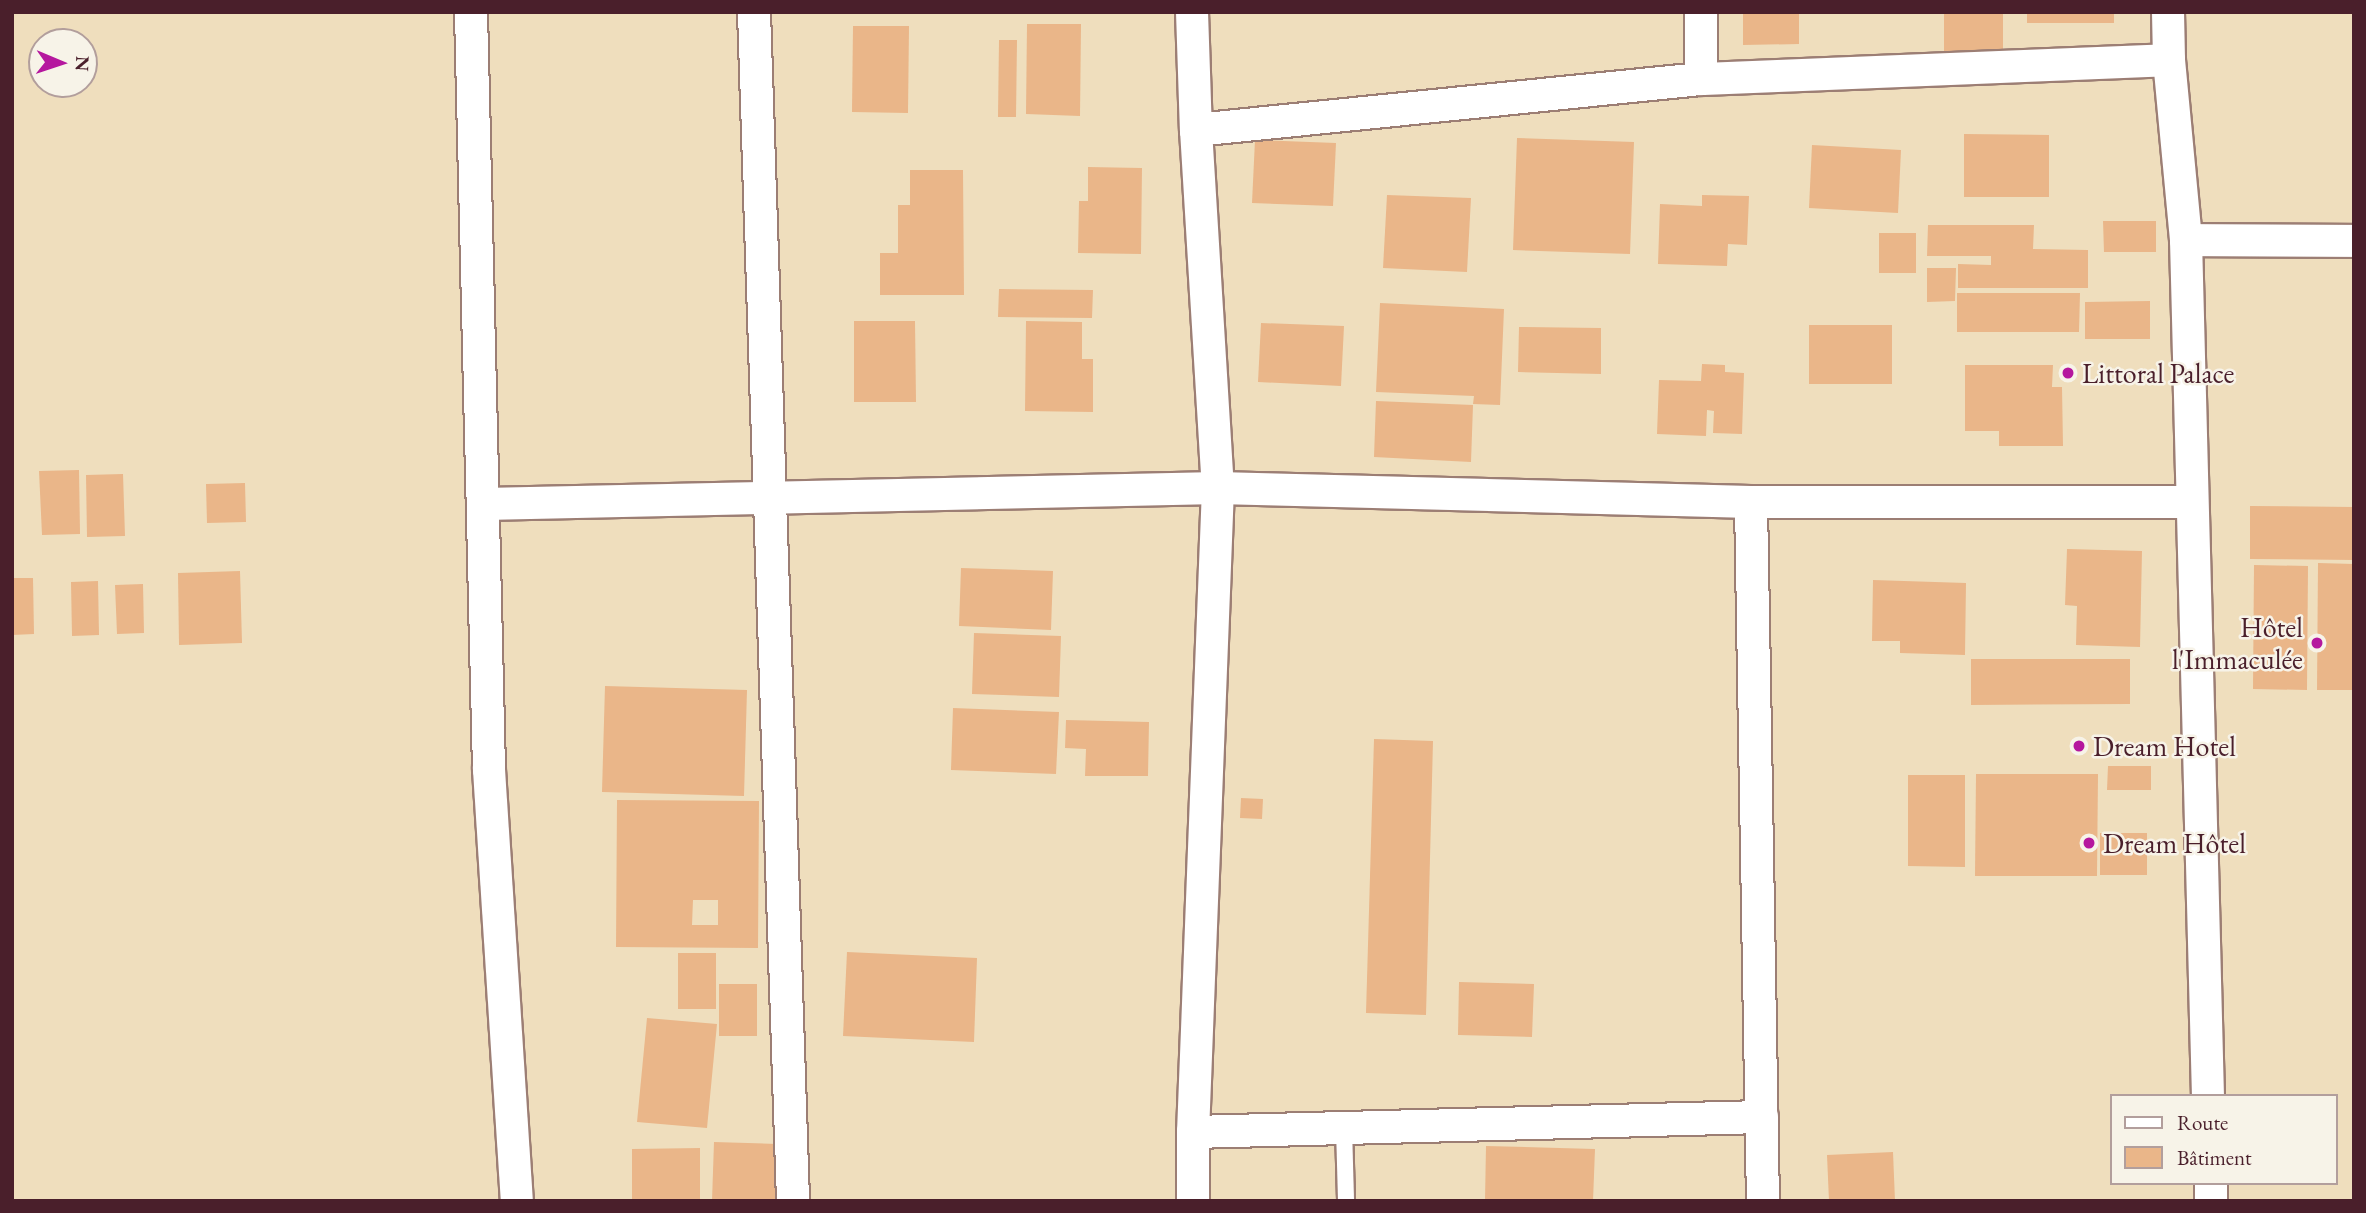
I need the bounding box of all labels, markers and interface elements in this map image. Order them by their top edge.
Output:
north arrow [28,28,98,98]
text: N [70,56,95,72]
place label: Littoral Palace [2082,356,2234,390]
marker: Littoral Palace [2060,365,2076,381]
place label: Hôtel l'Immaculée [2172,610,2303,676]
marker: Hôtel l'Immaculée [2309,635,2325,651]
place label: Dream Hotel [2093,729,2236,763]
marker: Dream Hotel [2071,738,2087,754]
place label: Dream Hôtel [2103,826,2246,860]
marker: Dream Hôtel [2081,835,2097,851]
legend [2110,1094,2338,1185]
text: Route [2177,1109,2228,1136]
text: Bâtiment [2177,1144,2252,1171]

